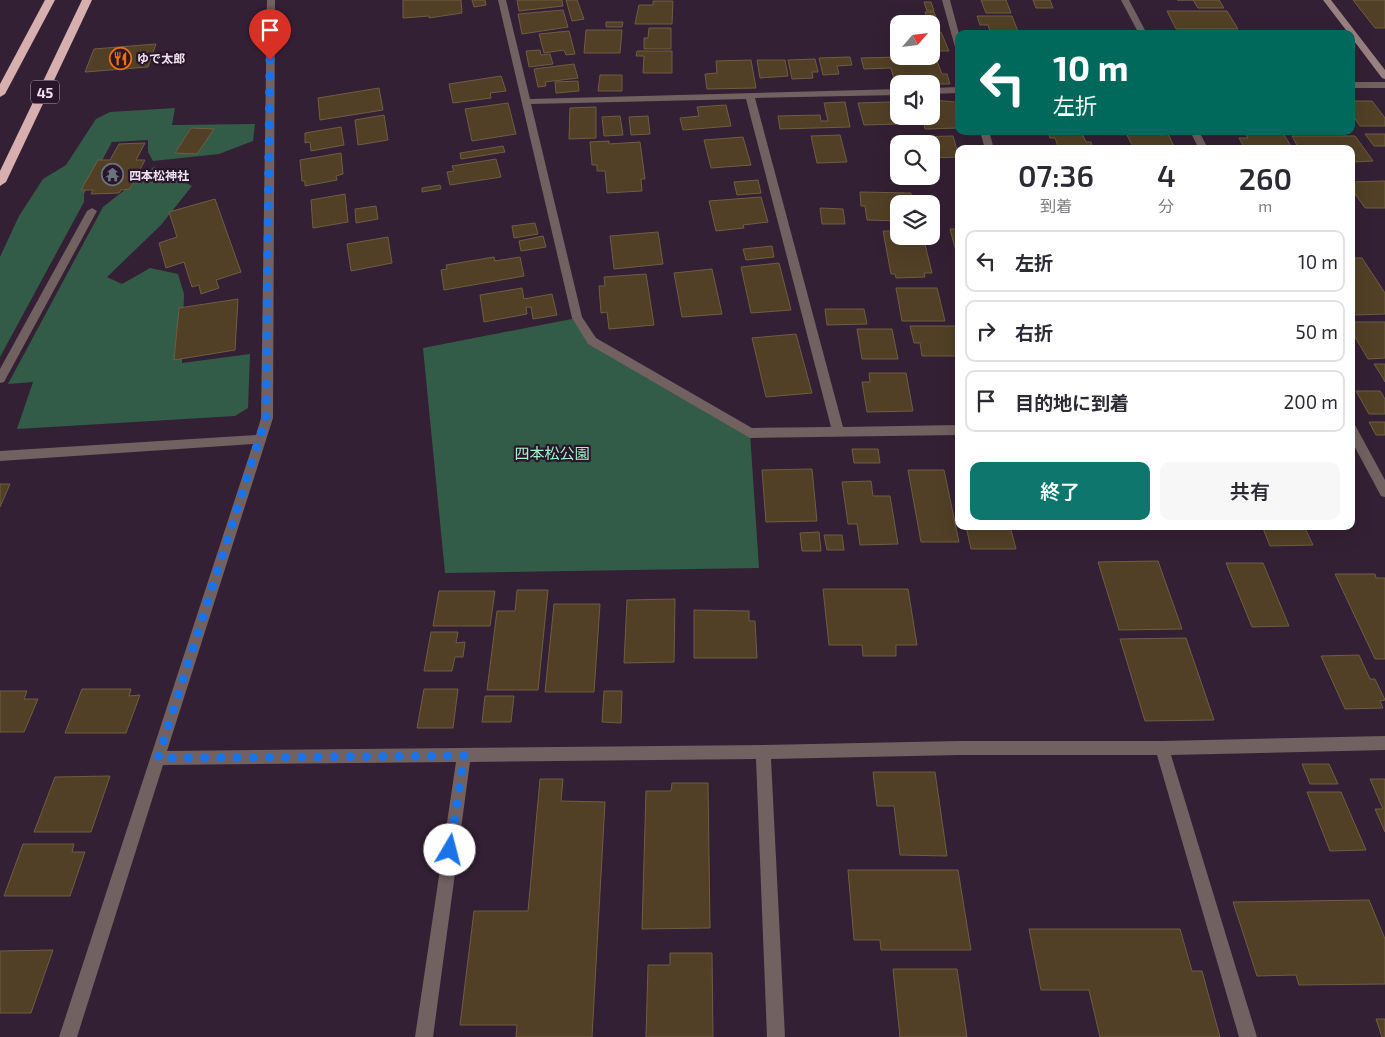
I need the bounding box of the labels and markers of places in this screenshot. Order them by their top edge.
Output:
pin [249,9,291,60]
restaurant icon: ゆで太郎 [109,46,133,70]
place label: ゆで太郎 [137,51,185,65]
temple icon: 四本松神社 [101,163,125,187]
place label: 四本松神社 [129,168,189,182]

